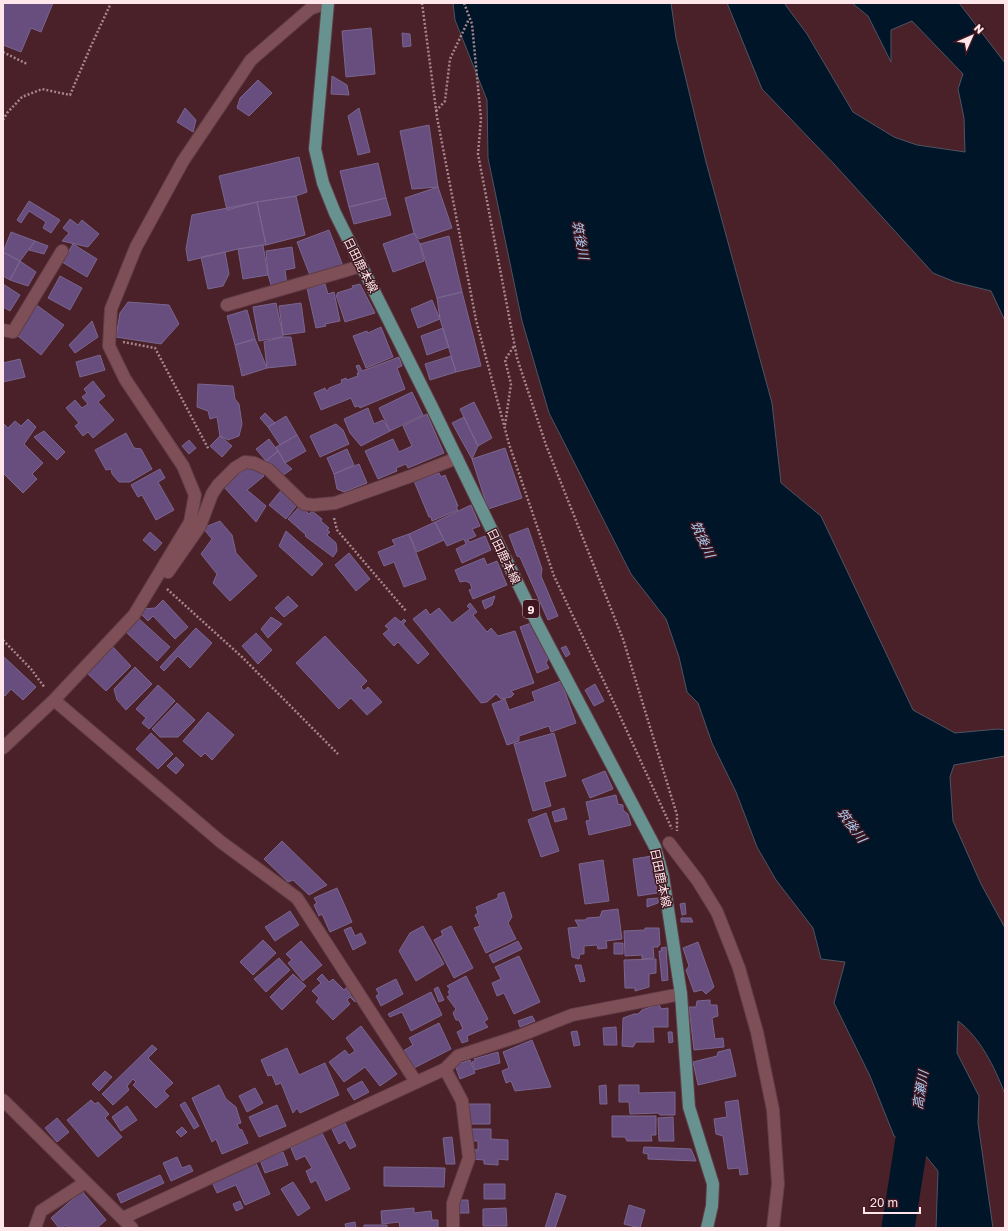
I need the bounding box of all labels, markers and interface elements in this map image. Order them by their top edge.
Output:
north arrow [952,16,992,56]
text: N [972,21,987,36]
water label: 筑後川 [569,219,593,263]
street label: 日田鹿本線 [341,235,381,295]
water label: 筑後川 [688,518,719,562]
street label: 日田鹿本線 [484,526,524,586]
road number: 9 [523,600,539,618]
water label: 筑後川 [834,805,871,847]
street label: 日田鹿本線 [647,847,675,909]
water label: 高瀬川 [909,1068,931,1111]
scale bar [864,1189,920,1215]
text: 20 m [870,1195,898,1210]

